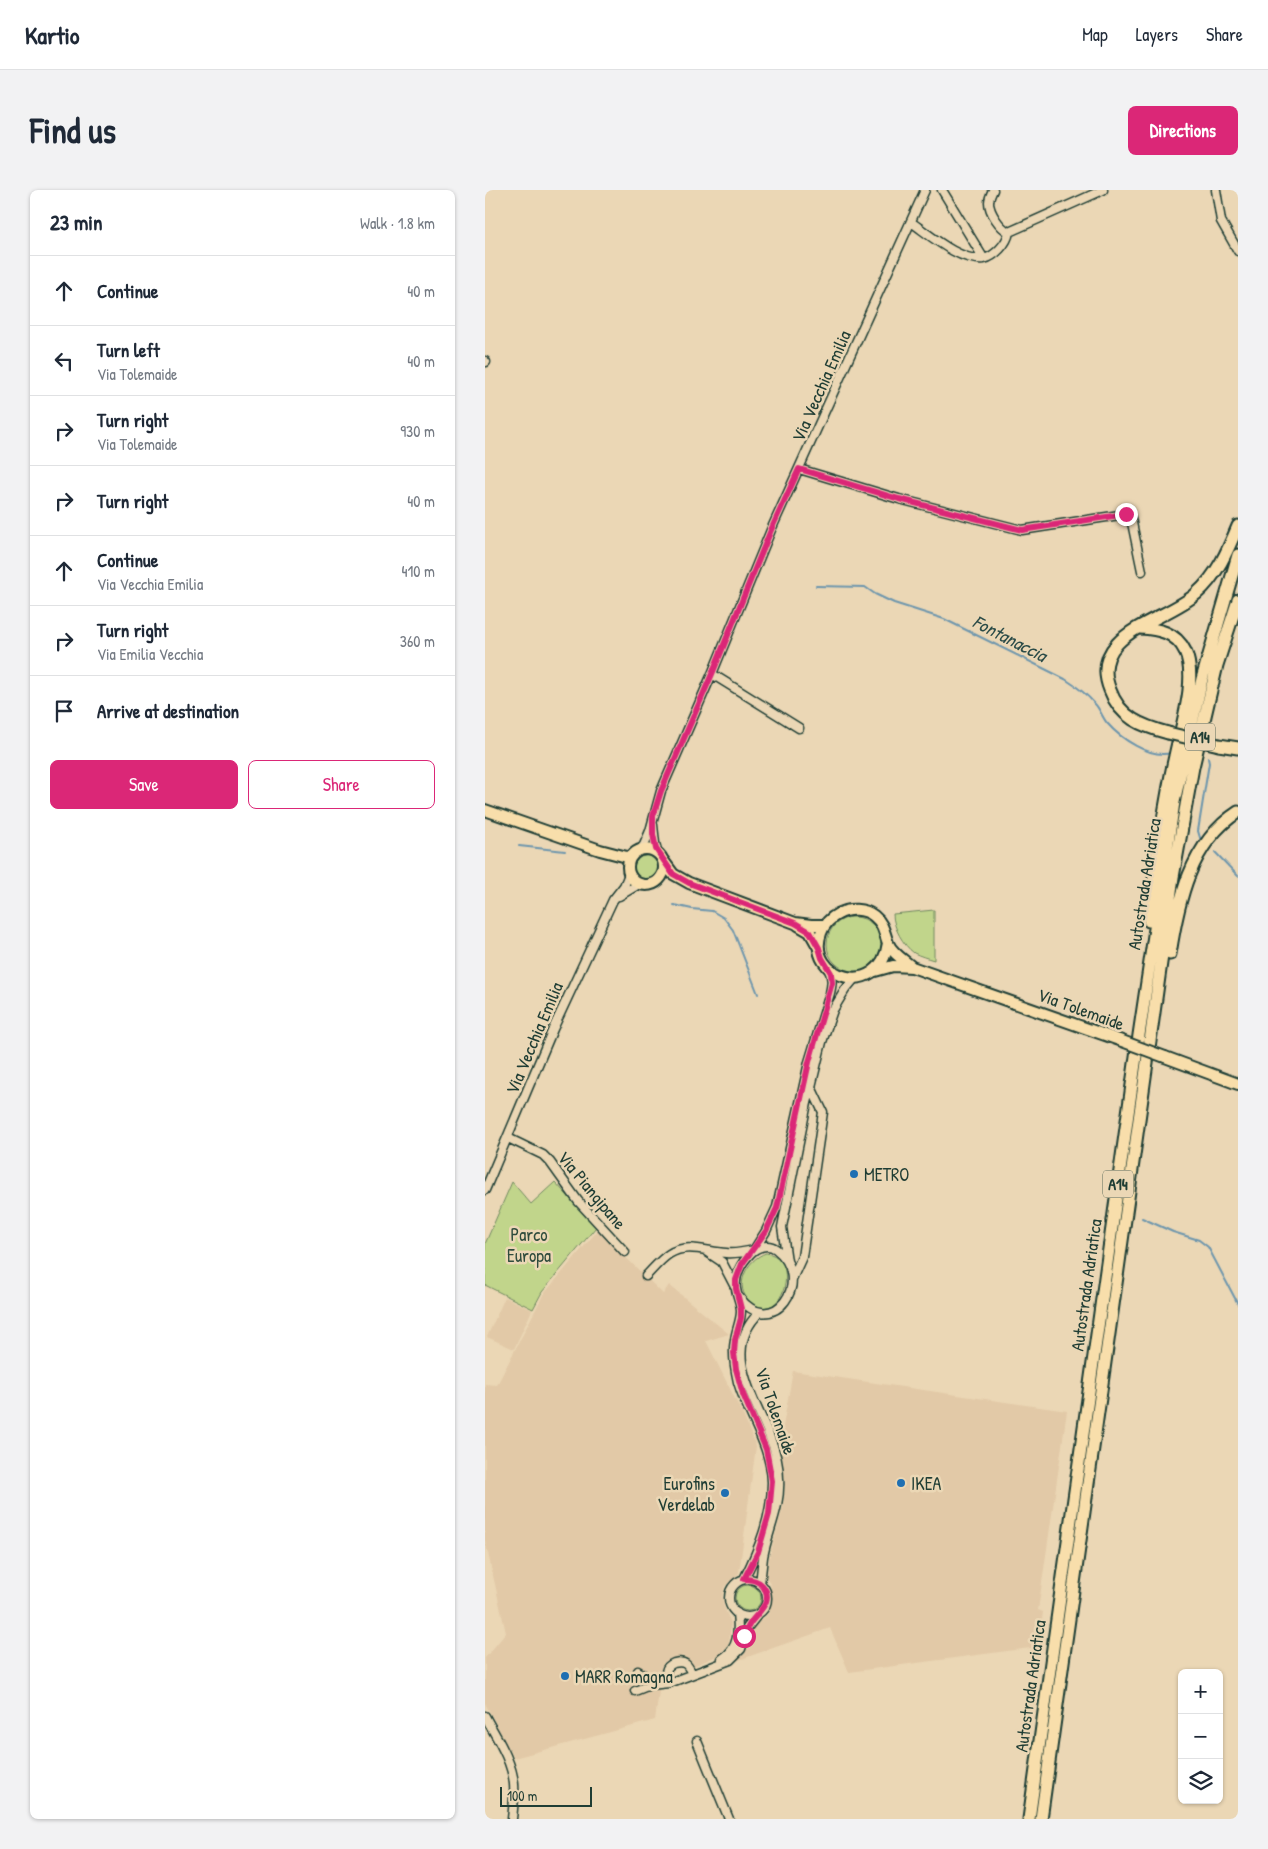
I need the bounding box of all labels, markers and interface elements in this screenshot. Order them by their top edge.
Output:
text: Kartio [25,19,80,51]
text: Map [1082,22,1108,47]
text: Layers [1136,22,1178,47]
text: Share [1206,22,1243,47]
button: Directions [1128,106,1238,155]
text: Find us [30,107,116,154]
text: 23 min [50,208,103,237]
text: Walk · 1.8 km [360,212,435,234]
icon: ahead [50,277,78,305]
text: Continue [97,278,158,304]
text: 40 m [407,280,435,302]
street label: Via Vecchia Emilia [785,326,857,446]
text: Turn left [97,337,160,363]
icon: left [50,347,78,375]
text: 40 m [407,350,435,372]
text: Via Tolemaide [97,363,177,385]
text: Turn right [97,407,168,433]
icon: right [50,417,78,445]
text: 930 m [400,420,435,442]
text: Via Tolemaide [97,433,177,455]
icon: right [50,487,78,515]
text: Turn right [97,488,168,514]
text: 40 m [407,490,435,512]
route end [1115,503,1138,526]
text: Continue [97,547,158,573]
icon: ahead [50,557,78,585]
text: 410 m [401,560,435,582]
text: Via Vecchia Emilia [97,573,203,595]
water label: Fontanaccia [969,608,1054,669]
text: Turn right [97,617,168,643]
icon: right [50,627,78,655]
text: 360 m [400,630,435,652]
text: Via Emilia Vecchia [97,643,203,665]
icon: arrive [50,697,78,725]
text: Arrive at destination [97,698,239,724]
road number: A14 [1185,724,1215,750]
button: Save [50,760,238,809]
button: Share [248,760,435,809]
street label: Autostrada Adriatica [1121,816,1167,952]
street label: Via Vecchia Emilia [499,978,569,1098]
street label: Via Tolemaide [1034,982,1128,1036]
street label: Via Piangipane [552,1145,632,1235]
place label: METRO [864,1162,909,1187]
marker: METRO [848,1168,860,1180]
road number: A14 [1103,1171,1133,1198]
street label: Autostrada Adriatica [1064,1217,1108,1353]
park label: Parco Europa [507,1222,551,1268]
street label: Via Tolemaide [749,1364,803,1458]
place label: Eurofins Verdelab [657,1471,715,1517]
place label: IKEA [911,1471,942,1496]
marker: IKEA [895,1477,907,1489]
marker: Eurofins Verdelab [719,1487,731,1499]
street label: Autostrada Adriatica [1008,1618,1052,1754]
route start [733,1625,756,1648]
place label: MARR Romagna [575,1664,673,1689]
map controls [1178,1669,1223,1804]
button: + [1178,1669,1223,1714]
marker: MARR Romagna [559,1670,571,1682]
button: − [1178,1714,1223,1759]
button: layers [1178,1759,1223,1804]
scale bar [500,1784,593,1807]
text: 100 m [507,1786,537,1805]

